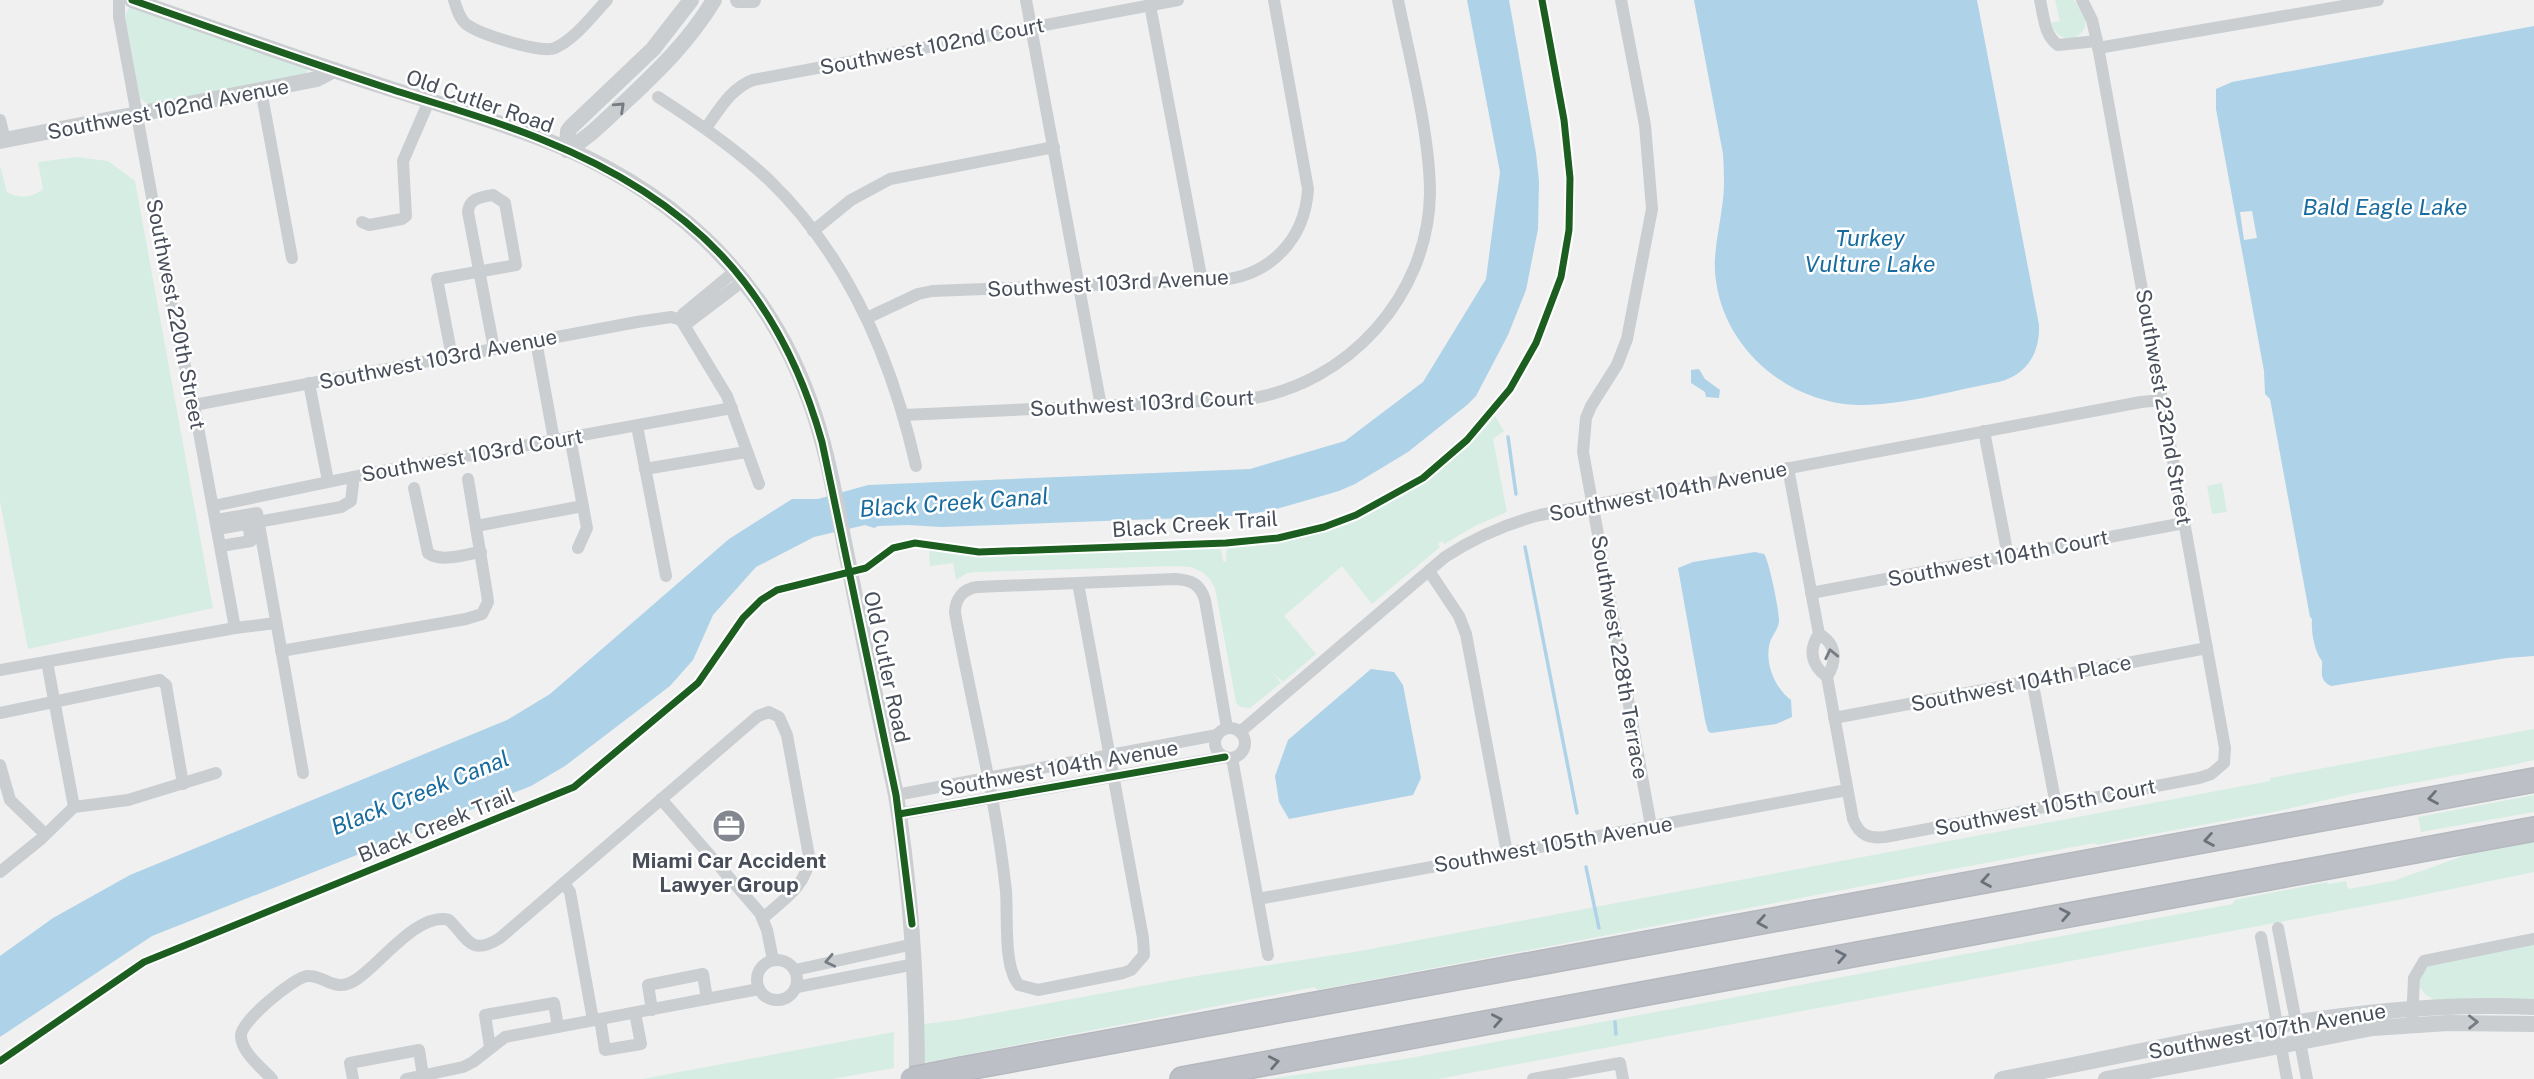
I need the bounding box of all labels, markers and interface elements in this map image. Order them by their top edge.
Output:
street label: Southwest 102nd Court [818,12,1046,80]
street label: Old Cutler Road [403,64,557,138]
street label: Southwest 102nd Avenue [45,73,291,145]
one-way arrow [612,103,625,115]
water label: Bald Eagle Lake [2302,193,2468,220]
street label: Southwest 220th Street [141,197,211,431]
water label: Turkey Vulture Lake [1805,224,1935,277]
street label: Southwest 103rd Avenue [987,264,1229,302]
street label: Southwest 232nd Street [2131,287,2197,527]
street label: Southwest 103rd Avenue [317,324,559,394]
street label: Southwest 103rd Court [1029,385,1255,421]
street label: Southwest 103rd Court [359,423,585,487]
street label: Southwest 104th Avenue [1547,456,1789,526]
water label: Black Creek Canal [858,482,1050,522]
street label: Black Creek Trail [1111,506,1279,542]
street label: Southwest 104th Court [1886,524,2110,592]
street label: Southwest 228th Terrace [1586,533,1654,781]
street label: Old Cutler Road [859,589,915,745]
one-way arrow [1825,648,1840,660]
street label: Southwest 104th Place [1909,649,2133,717]
street label: Southwest 104th Avenue [938,735,1180,801]
water label: Black Creek Canal [327,744,513,840]
street label: Southwest 105th Court [1932,773,2158,841]
street label: Black Creek Trail [354,782,518,868]
one-way arrow [2427,790,2439,805]
office icon: Miami Car Accident Lawyer Group [710,807,748,845]
street label: Southwest 105th Avenue [1432,811,1674,877]
one-way arrow [2203,831,2215,846]
place label: Miami Car Accident Lawyer Group [631,848,827,897]
one-way arrow [1980,873,1992,888]
one-way arrow [2059,908,2071,923]
one-way arrow [1756,914,1768,929]
one-way arrow [1835,949,1847,964]
one-way arrow [824,953,836,968]
street label: Southwest 107th Avenue [2146,998,2388,1064]
one-way arrow [1491,1014,1503,1029]
one-way arrow [2468,1015,2479,1030]
one-way arrow [1268,1055,1280,1070]

